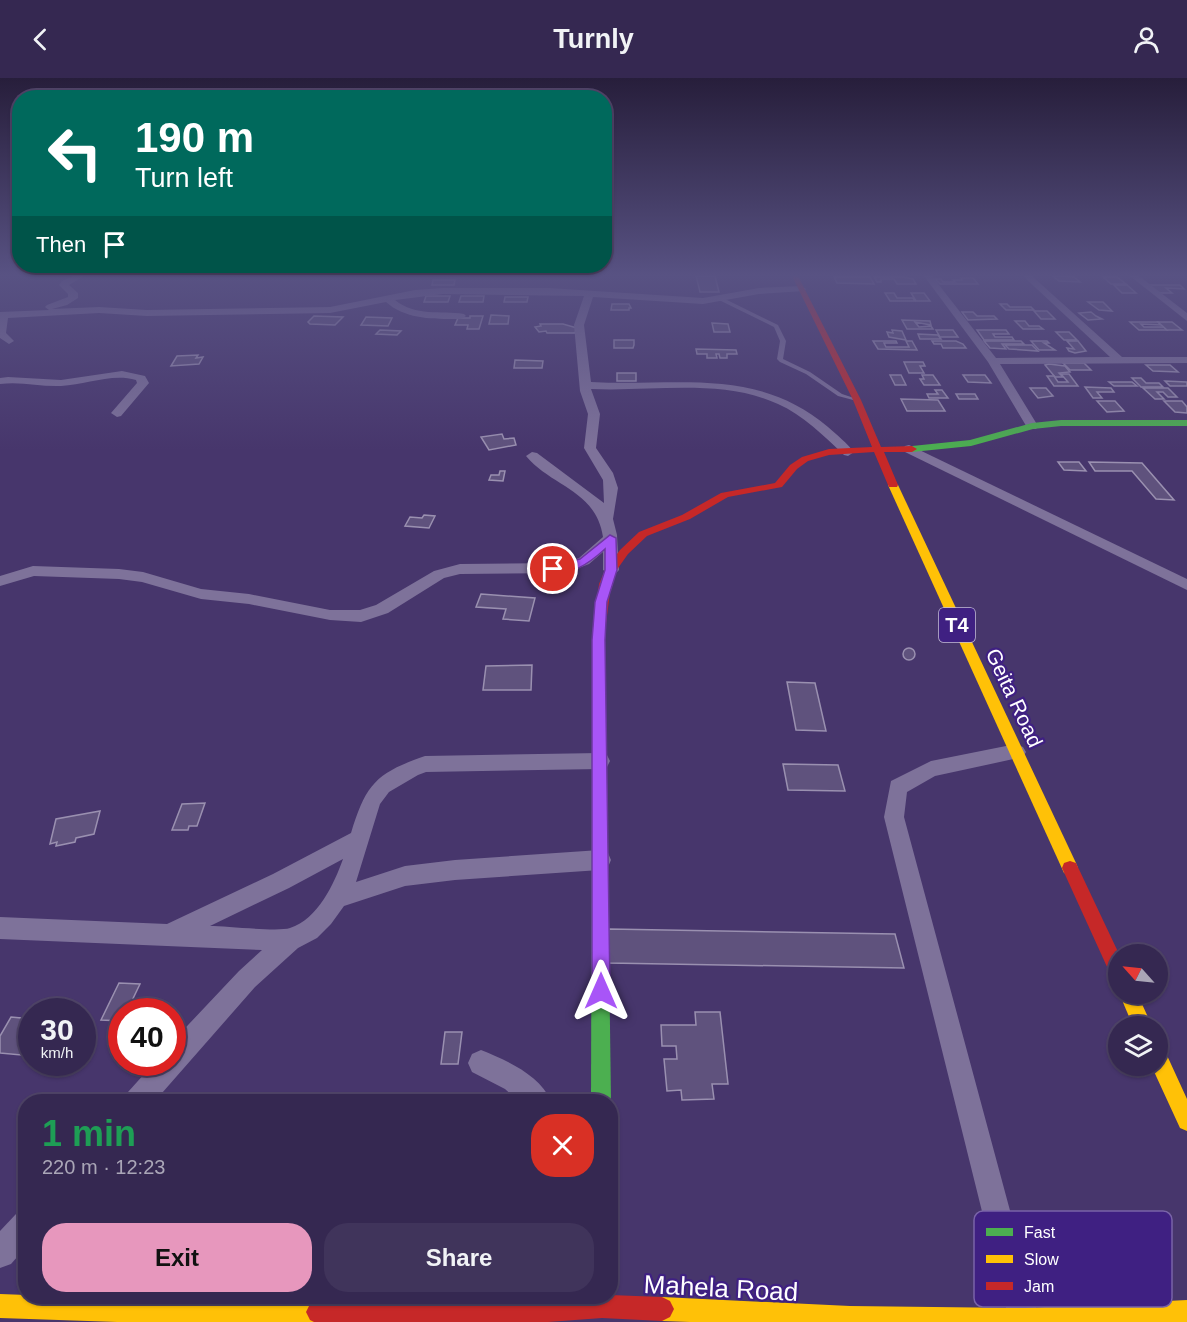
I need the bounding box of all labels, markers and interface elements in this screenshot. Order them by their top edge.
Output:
icon: back [24,23,57,56]
icon: person [1130,23,1163,56]
text: Turnly [553,24,634,54]
icon: left [36,114,114,192]
text: 190 m [135,114,254,161]
text: Turn left [135,163,233,193]
icon: arrive [98,228,131,261]
text: Then [36,232,86,257]
pin [527,543,578,594]
icon: arrive [536,552,569,585]
road number: T4 [939,608,975,642]
street label: Geita Road [982,645,1047,751]
north arrow [1108,944,1168,1004]
map controls [1108,944,1168,1076]
position arrow [569,959,633,1023]
speed limit sign: 40 [108,998,186,1076]
text: 30 [40,1013,74,1046]
button: layers [1108,1016,1168,1076]
text: km/h [41,1044,73,1061]
text: 1 min [42,1113,136,1154]
button: close [531,1114,594,1177]
text: 220 m · 12:23 [42,1156,165,1178]
legend [974,1211,1172,1307]
button: Exit [42,1223,312,1292]
button: Share [324,1223,594,1292]
text: Fast [1024,1224,1056,1241]
text: Slow [1024,1251,1059,1268]
street label: Mahela Road [643,1269,799,1307]
text: Jam [1024,1278,1054,1295]

